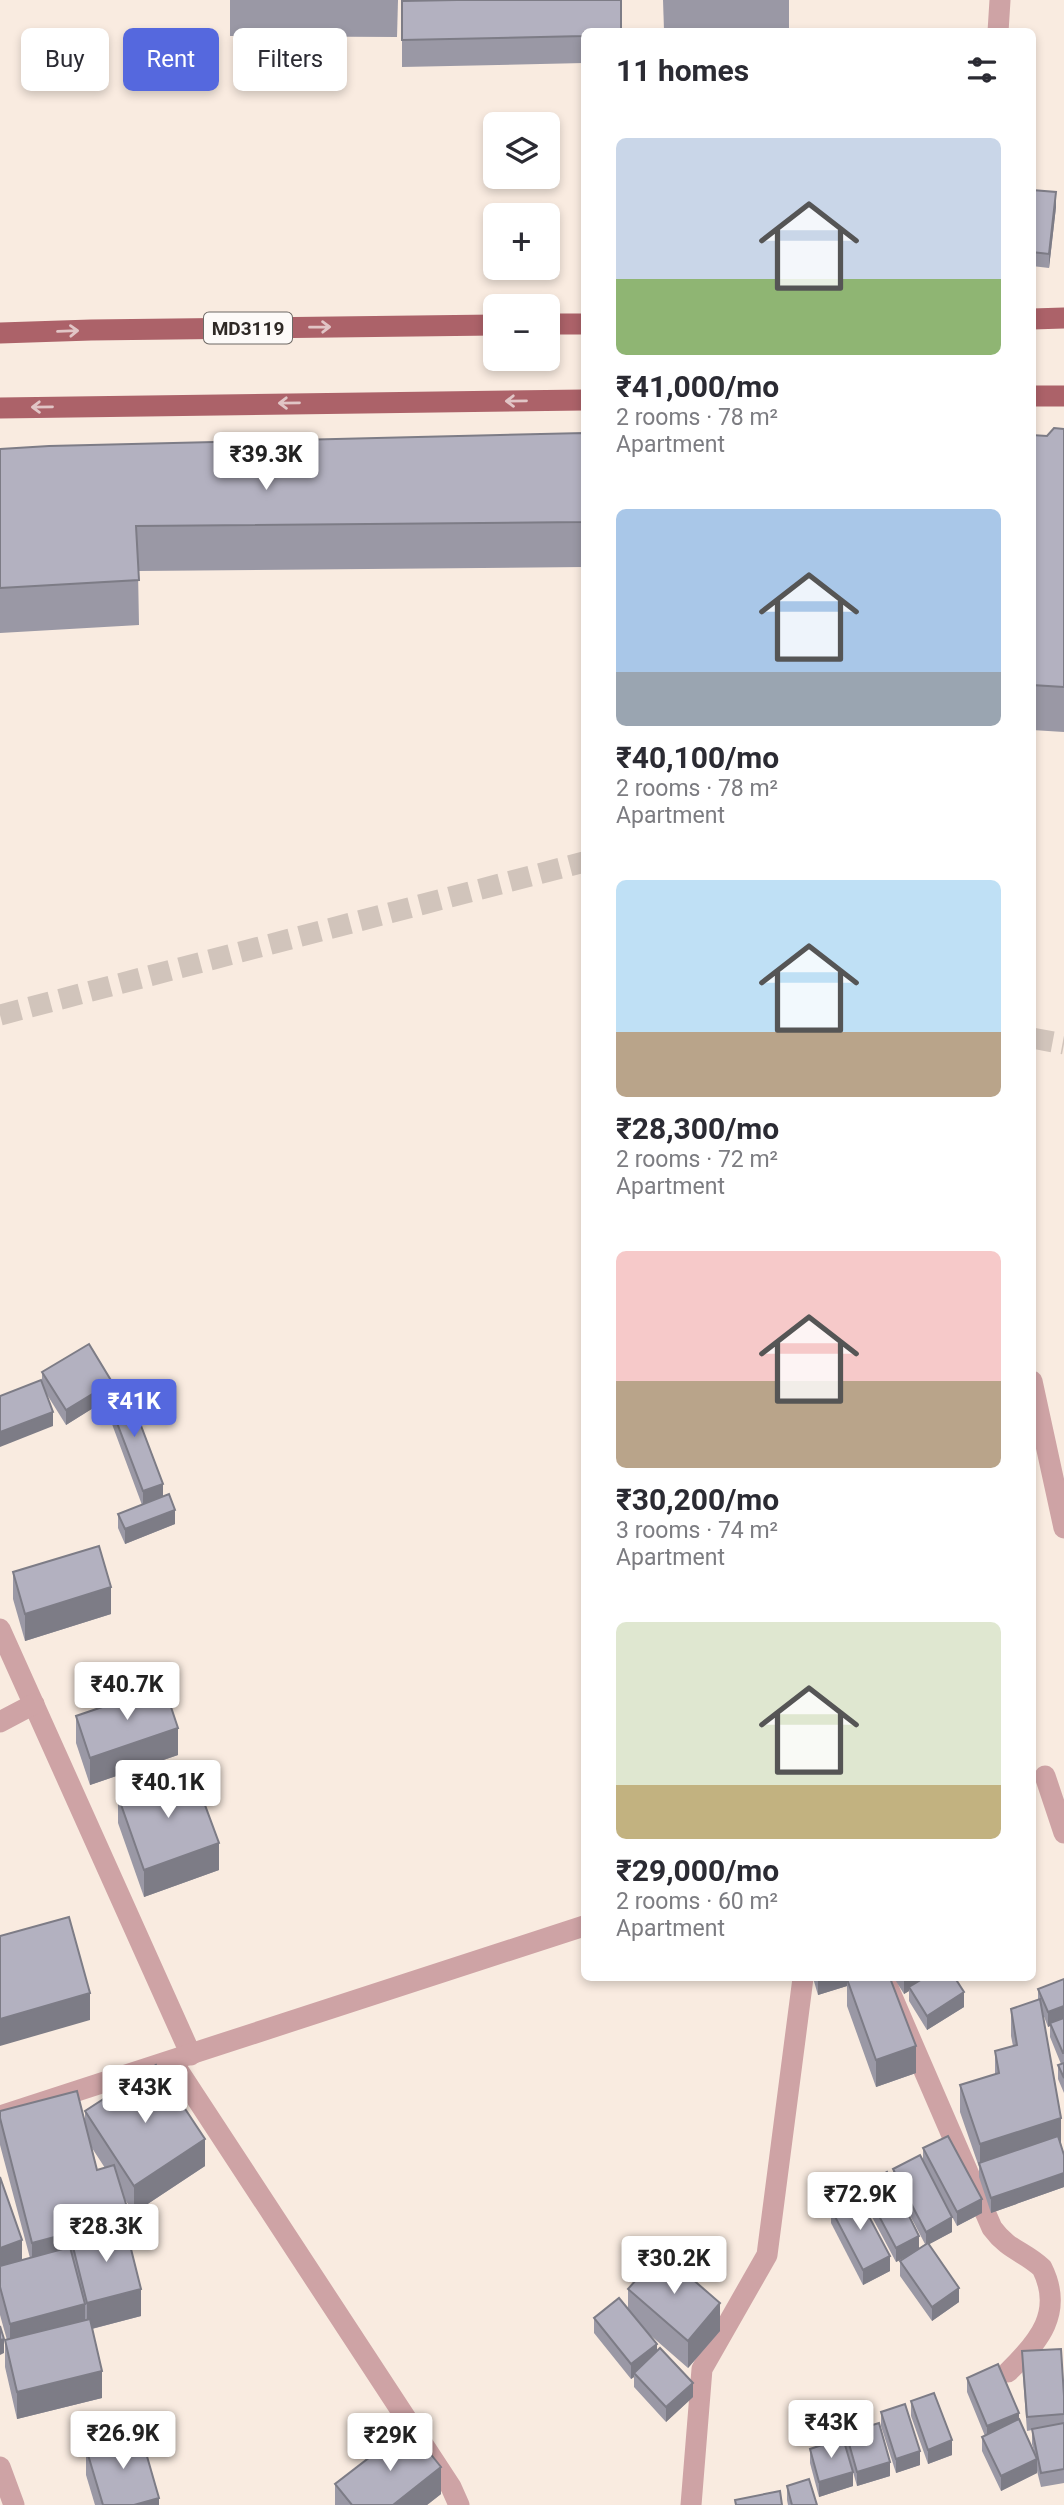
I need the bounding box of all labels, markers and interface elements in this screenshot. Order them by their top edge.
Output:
chip: Buy [21,28,109,91]
chip: Rent [123,28,219,91]
chip: Filters [233,28,347,91]
icon: filters [963,51,1001,89]
text: 11 homes [616,53,749,88]
map controls [483,112,560,371]
button: layers [483,112,560,189]
icon: home [746,183,872,309]
button: + [483,203,560,280]
button: − [483,294,560,371]
road number: MD3119 [204,312,292,344]
one-way arrow [308,320,331,334]
one-way arrow [56,324,79,337]
text: ₹41,000/mo [616,369,779,404]
one-way arrow [505,394,528,408]
one-way arrow [278,396,301,410]
one-way arrow [31,400,54,413]
text: 2 rooms · 78 m² [616,404,778,431]
text: Apartment [616,431,725,458]
pin: ₹39.3K [209,433,323,492]
text: ₹39.3K [230,441,302,468]
icon: home [746,554,872,680]
text: ₹40,100/mo [616,740,779,775]
text: 2 rooms · 78 m² [616,775,778,802]
text: Apartment [616,802,725,829]
icon: home [746,925,872,1051]
text: ₹28,300/mo [616,1111,779,1146]
text: 2 rooms · 72 m² [616,1146,778,1173]
text: Apartment [616,1173,725,1200]
icon: home [746,1296,872,1422]
pin: ₹41K [93,1380,175,1439]
text: ₹41K [107,1388,161,1415]
text: ₹30,200/mo [616,1482,779,1517]
text: 3 rooms · 74 m² [616,1517,778,1544]
text: Apartment [616,1544,725,1571]
pin: ₹40.7K [70,1662,184,1722]
icon: home [746,1667,872,1793]
text: ₹40.7K [91,1671,163,1698]
pin: ₹40.1K [111,1760,225,1820]
text: ₹40.1K [132,1769,204,1796]
text: ₹29,000/mo [616,1853,779,1888]
text: 2 rooms · 60 m² [616,1888,778,1915]
text: Apartment [616,1915,725,1942]
pin: ₹43K [104,2066,186,2125]
text: ₹43K [118,2074,172,2101]
pin: ₹72.9K [803,2172,917,2232]
text: ₹72.9K [824,2181,896,2208]
pin: ₹28.3K [49,2204,163,2264]
text: ₹28.3K [70,2213,142,2240]
pin: ₹30.2K [617,2236,731,2296]
text: ₹30.2K [638,2245,710,2272]
pin: ₹43K [790,2400,872,2460]
text: ₹43K [804,2409,858,2436]
pin: ₹26.9K [66,2412,180,2471]
pin: ₹29K [349,2414,431,2473]
text: ₹26.9K [87,2420,159,2447]
text: ₹29K [363,2422,417,2449]

